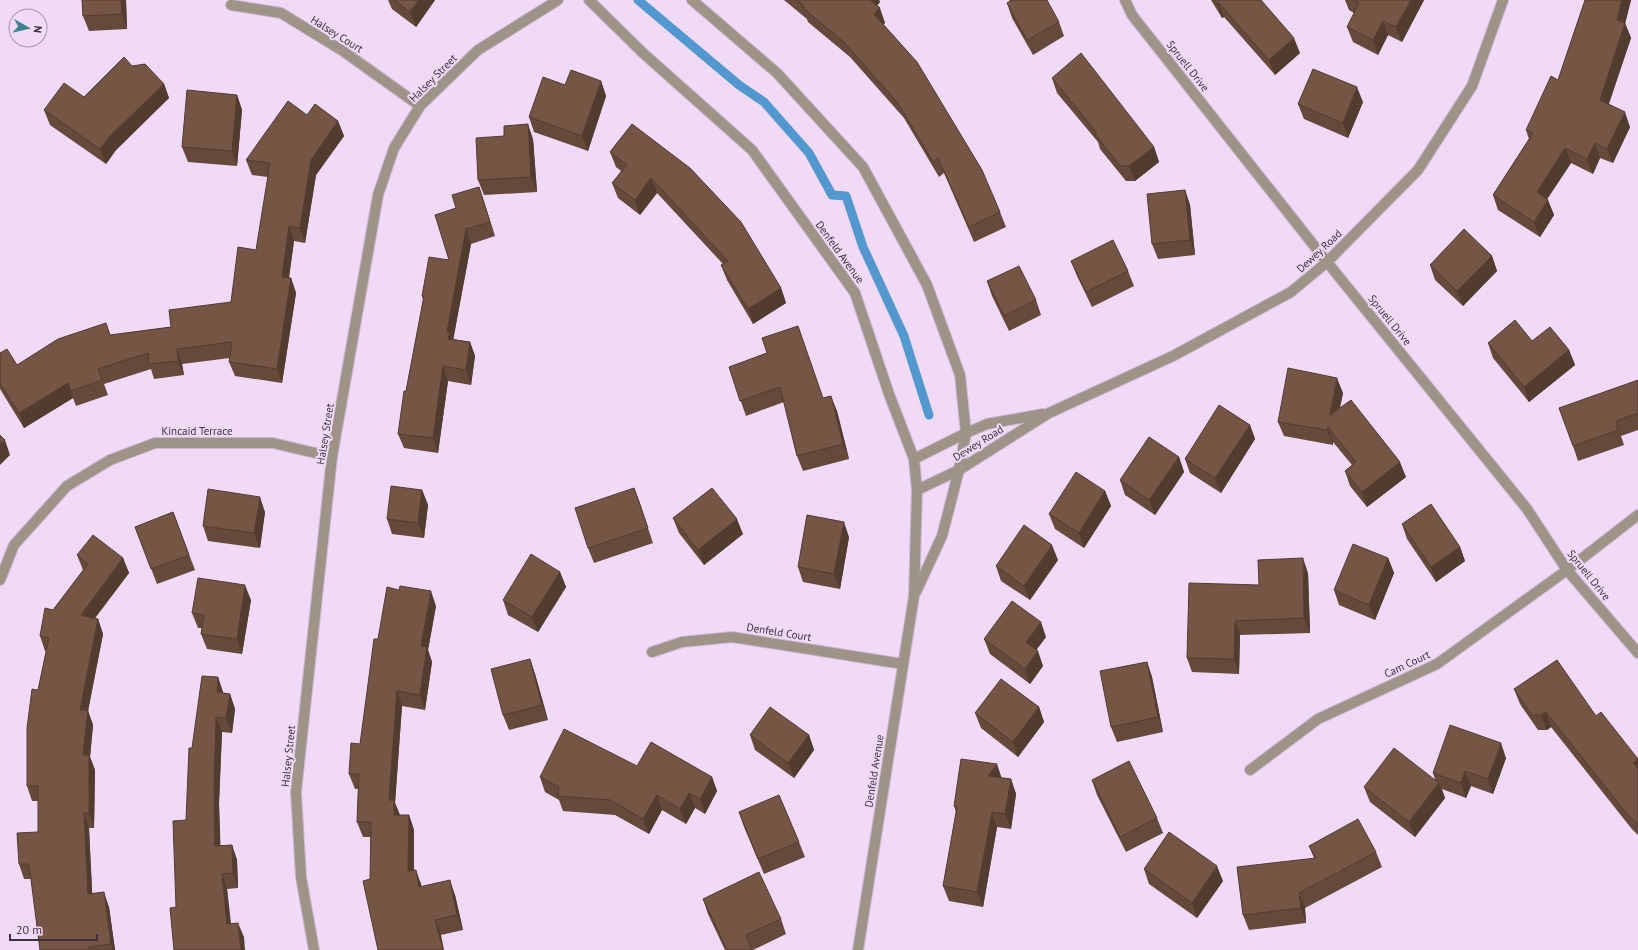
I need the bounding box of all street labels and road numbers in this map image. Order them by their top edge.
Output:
street label: Halsey Court [308,12,366,56]
street label: Spruell Drive [1164,38,1213,95]
street label: Halsey Street [406,51,460,105]
street label: Denfeld Avenue [813,218,868,286]
street label: Dewey Road [1293,226,1345,276]
street label: Spruell Drive [1365,292,1415,348]
street label: Halsey Street [313,402,337,466]
street label: Dewey Road [950,422,1006,464]
street label: Kincaid Terrace [161,424,233,438]
street label: Spruell Drive [1564,547,1614,603]
street label: Denfeld Court [746,620,813,644]
street label: Cam Court [1382,647,1432,681]
street label: Halsey Street [278,724,298,787]
street label: Denfeld Avenue [861,733,887,809]

